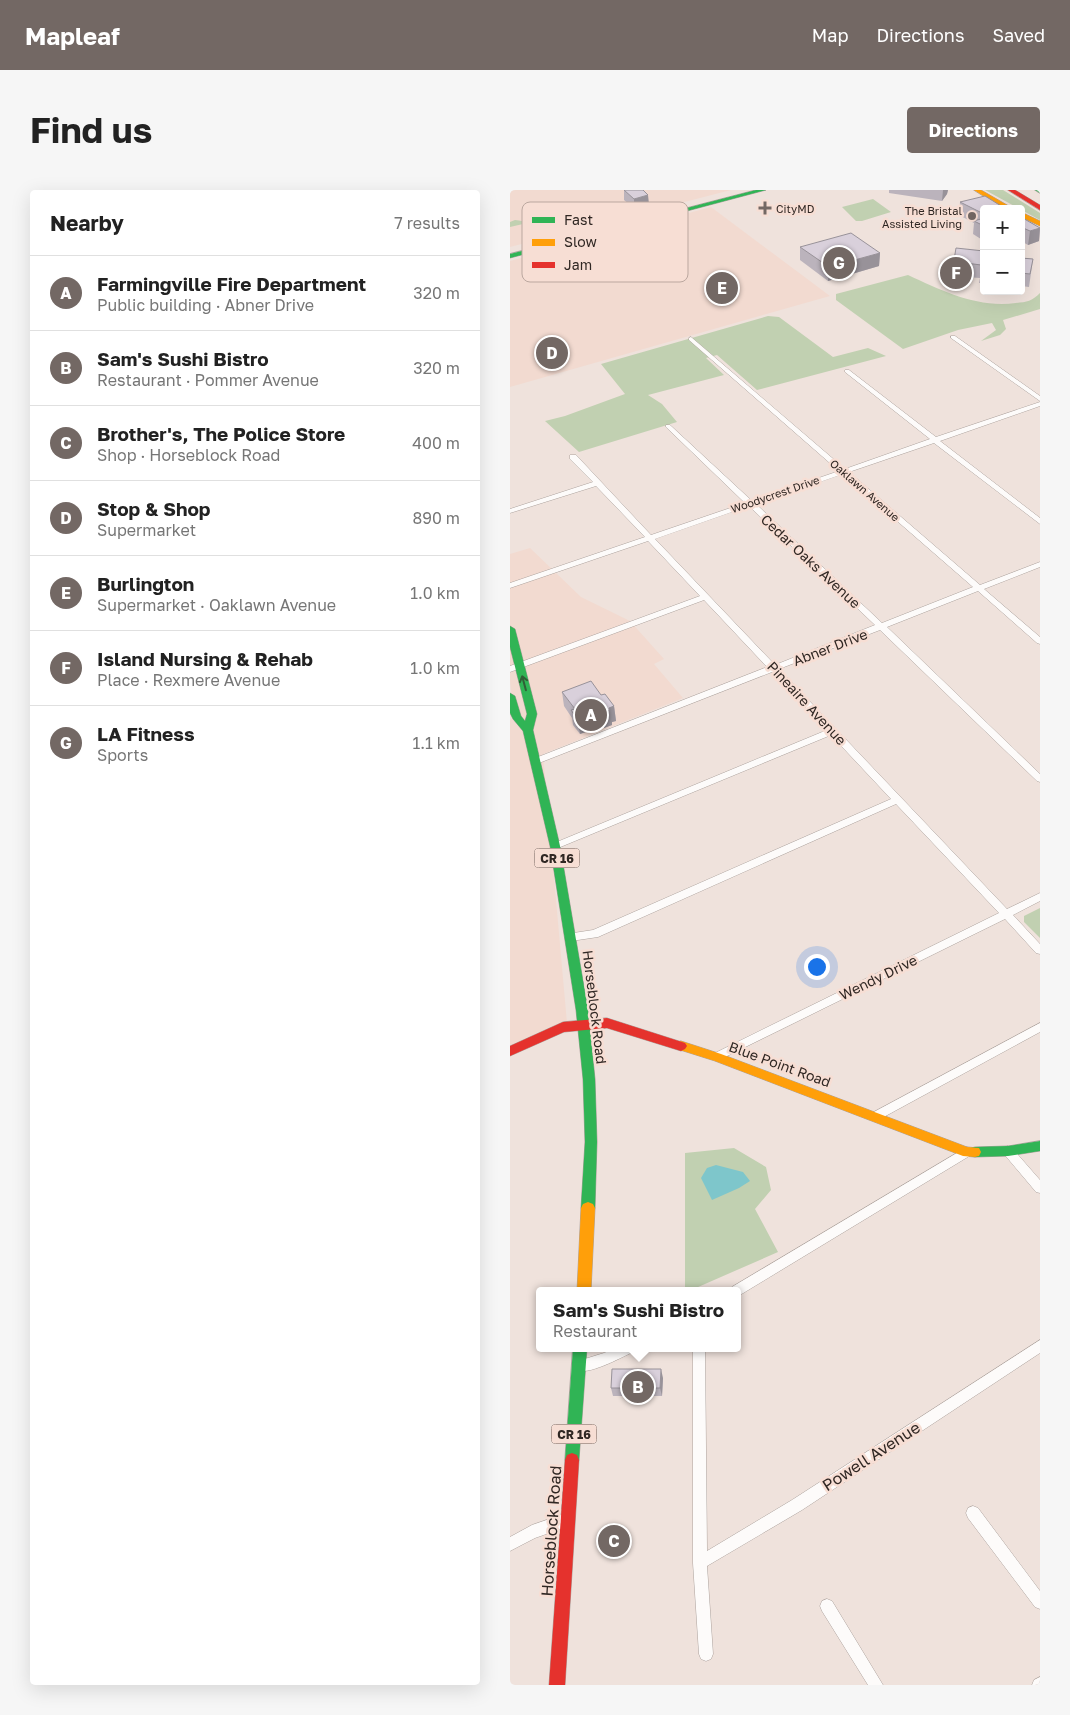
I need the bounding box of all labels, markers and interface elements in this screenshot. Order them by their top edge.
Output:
text: Mapleaf [25,21,120,50]
text: Map [812,24,848,46]
text: Directions [876,24,964,46]
text: Saved [992,24,1045,46]
button: Directions [907,107,1040,153]
text: Find us [30,109,152,151]
marker: CityMD [758,201,772,215]
legend [522,202,688,282]
place label: CityMD [776,202,815,215]
place label: The Bristal Assisted Living [882,204,962,230]
map controls [980,205,1025,295]
button: + [980,205,1025,250]
text: Nearby [50,210,124,236]
marker: The Bristal Assisted Living [966,210,978,222]
text: Fast [564,211,593,228]
text: 7 results [394,213,460,233]
text: Slow [564,233,597,250]
pin: G [823,244,855,282]
button: − [980,250,1025,295]
pin: F [940,254,972,292]
text: Jam [564,256,592,273]
pin: E [706,269,738,307]
text: Farmingville Fire Department [97,272,366,295]
text: A [60,283,72,303]
text: 320 m [413,283,460,303]
text: Public building · Abner Drive [97,295,314,315]
pin: D [536,334,568,372]
text: Sam's Sushi Bistro [97,347,269,370]
text: B [60,358,72,378]
text: 320 m [413,358,460,378]
text: Restaurant · Pommer Avenue [97,370,319,390]
text: Brother's, The Police Store [97,422,345,445]
text: C [60,433,72,453]
text: 400 m [412,433,460,453]
text: Shop · Horseblock Road [97,445,280,465]
street label: Oaklawn Avenue [828,456,902,524]
street label: Woodycrest Drive [729,473,821,515]
text: Stop & Shop [97,497,211,520]
text: D [60,508,72,528]
text: 890 m [412,508,460,528]
street label: Cedar Oaks Avenue [758,511,864,611]
text: Supermarket [97,520,196,540]
text: Burlington [97,572,194,595]
text: E [61,583,71,603]
text: 1.0 km [410,583,460,603]
text: Supermarket · Oaklawn Avenue [97,595,336,615]
street label: Abner Drive [790,625,870,669]
text: Island Nursing & Rehab [97,647,313,670]
text: F [61,658,71,678]
text: 1.0 km [410,658,460,678]
street label: Pineaire Avenue [764,658,850,748]
text: Place · Rexmere Avenue [97,670,280,690]
one-way arrow [518,676,528,692]
pin: A [575,696,607,734]
text: LA Fitness [97,722,195,745]
text: G [60,733,72,753]
text: 1.1 km [412,733,460,753]
text: Sports [97,745,148,765]
road number: CR 16 [534,848,580,868]
street label: Horseblock Road [580,949,610,1065]
street label: Wendy Drive [836,951,920,1003]
your location [804,954,830,980]
street label: Blue Point Road [727,1038,833,1090]
popup [536,1287,741,1352]
text: Sam's Sushi Bistro [553,1298,724,1321]
text: Restaurant [553,1321,638,1341]
pin: B [622,1368,654,1406]
street label: Powell Avenue [818,1417,924,1495]
road number: CR 16 [552,1424,596,1444]
street label: Horseblock Road [536,1465,566,1597]
pin: C [598,1522,630,1560]

